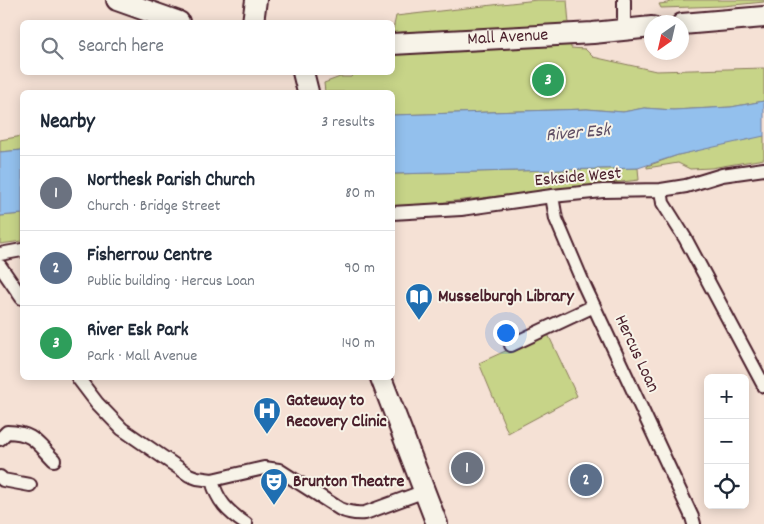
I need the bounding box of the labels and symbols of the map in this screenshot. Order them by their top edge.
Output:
north arrow [644,15,689,60]
street label: Mall Avenue [467,23,549,52]
pin: 3 [532,61,564,99]
water label: River Esk [545,118,614,150]
street label: Eskside West [534,162,623,194]
library icon: Musselburgh Library [404,282,434,321]
place label: Musselburgh Library [438,285,574,310]
street label: Hercus Loan [607,311,665,397]
your location [493,320,519,346]
place label: Gateway to Recovery Clinic [286,389,387,435]
hospital icon: Gateway to Recovery Clinic [252,396,282,435]
pin: 1 [451,449,483,487]
pin: 2 [570,461,602,499]
theatre icon: Brunton Theatre [259,467,289,506]
place label: Brunton Theatre [293,470,404,495]

